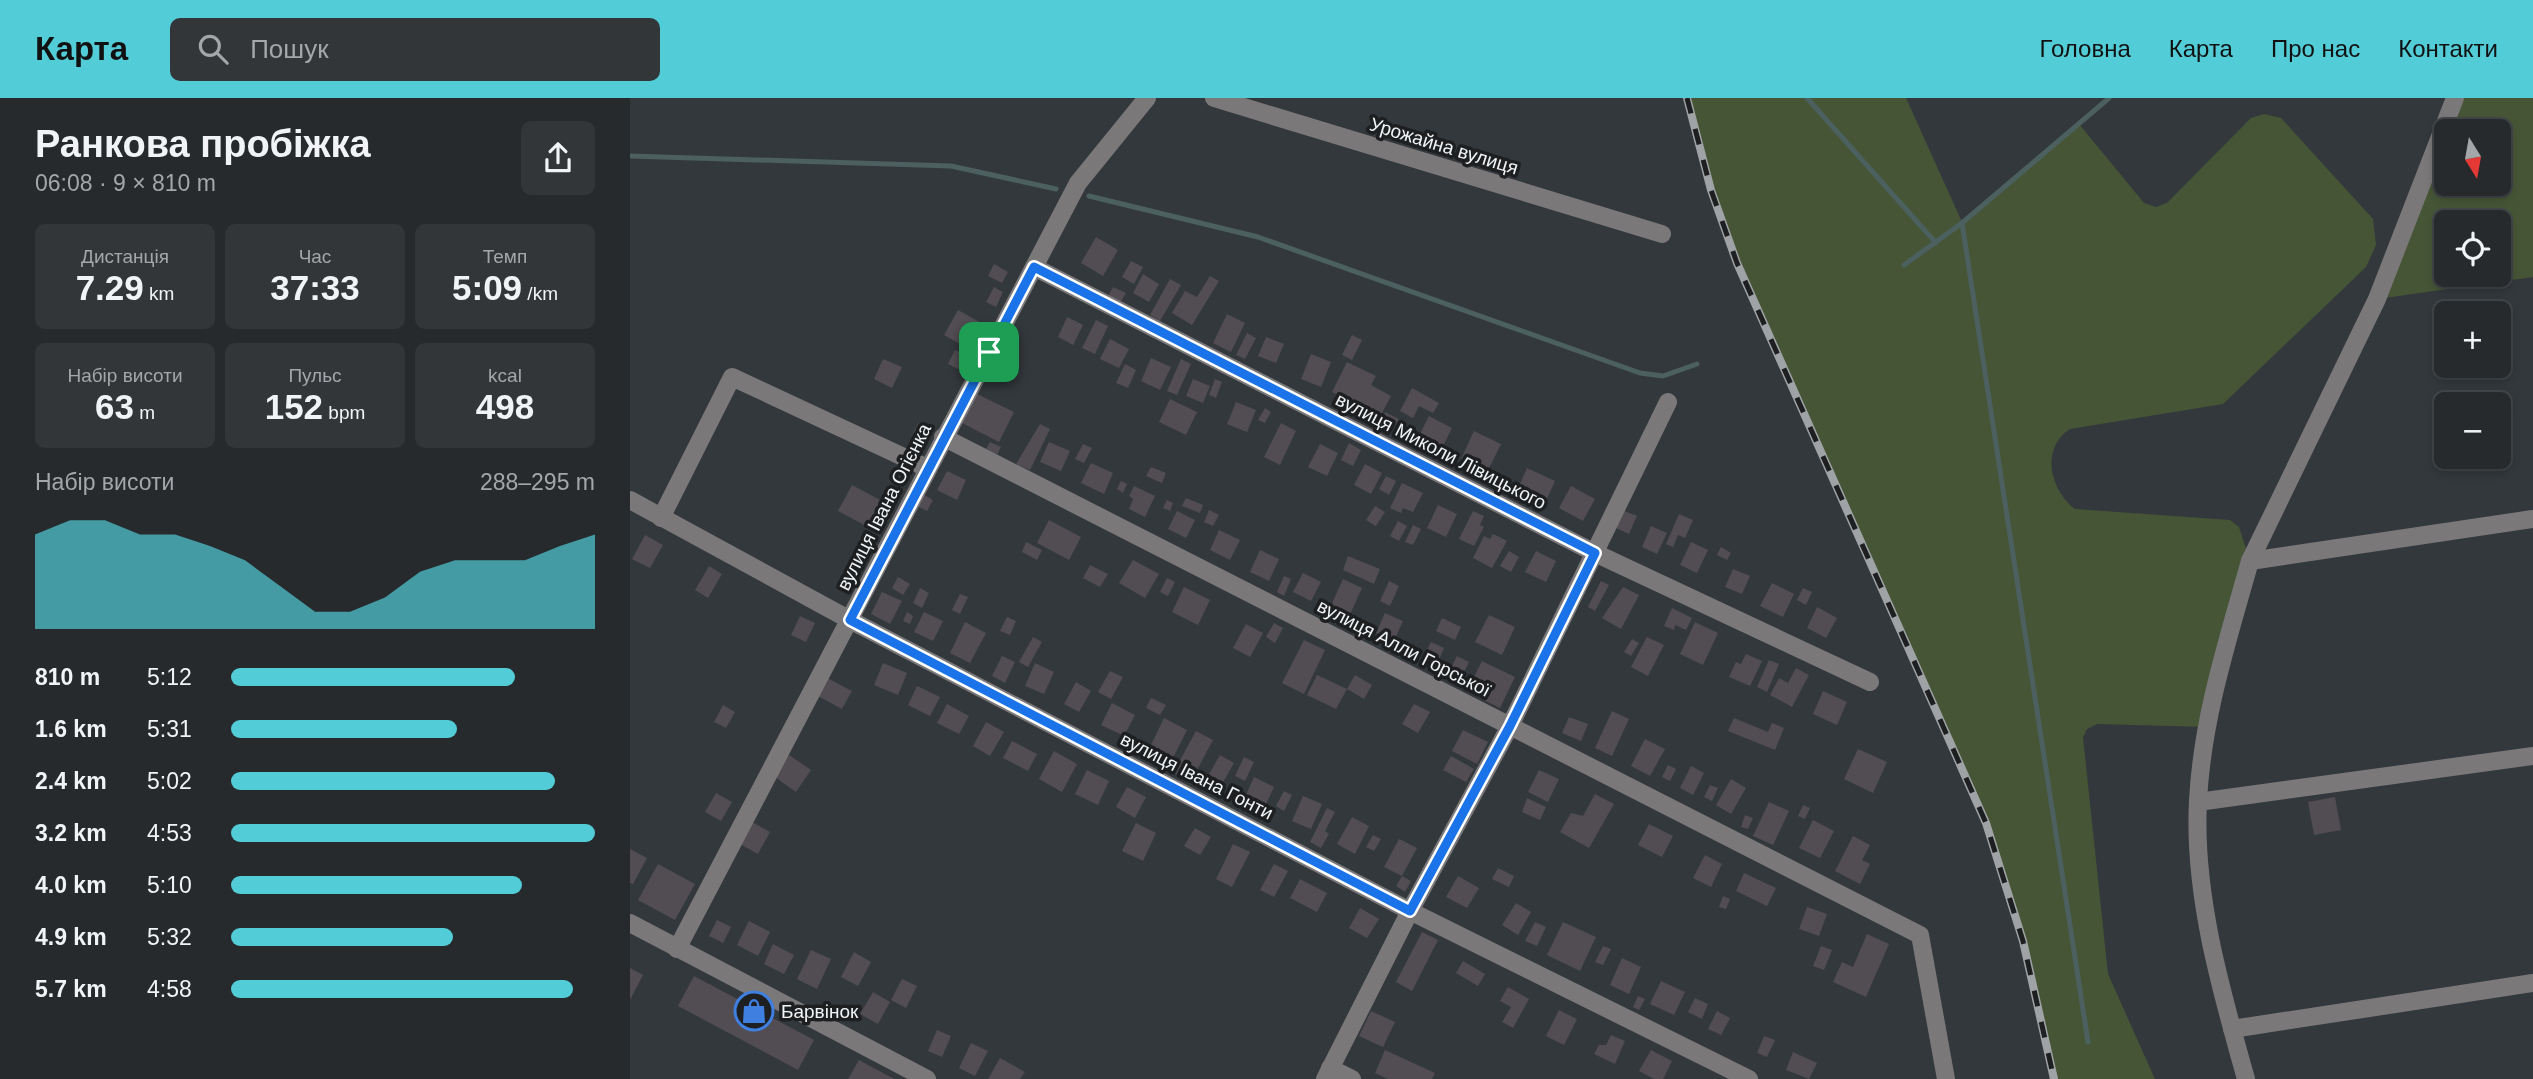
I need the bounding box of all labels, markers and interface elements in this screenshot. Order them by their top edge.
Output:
search box [170,18,660,81]
text: Карта [35,30,128,67]
icon: search [194,30,232,68]
text: Пошук [250,34,329,64]
text: Головна [2040,35,2131,62]
text: Карта [2169,35,2233,62]
text: Про нас [2271,35,2360,62]
text: Контакти [2398,35,2498,62]
street label: Урожайна вулиця [1367,113,1521,179]
north arrow [2434,119,2511,196]
map controls [2434,119,2511,469]
button: share [521,121,595,195]
text: Ранкова пробіжка [35,123,371,165]
text: 06:08 · 9 × 810 m [35,170,216,196]
button: locate [2434,210,2511,287]
text: Дистанція [81,246,169,267]
text: Час [299,246,331,267]
text: Темп [483,246,527,267]
text: 7.29 [76,268,144,307]
text: 37:33 [270,268,360,307]
text: 5:09 [452,268,522,307]
text: km [144,283,174,304]
text: /km [522,283,558,304]
button: + [2434,301,2511,378]
pin [959,322,1019,382]
icon: arrive [970,333,1008,371]
text: Набір висоти [67,365,183,386]
text: Пульс [288,365,342,386]
text: kcal [488,365,522,386]
text: 63 [95,387,134,426]
text: 152 [265,387,323,426]
text: 498 [476,387,534,426]
street label: вулиця Миколи Лівицького [1332,389,1550,513]
button: − [2434,392,2511,469]
text: m [134,402,155,423]
text: bpm [323,402,365,423]
street label: вулиця Івана Огієнка [833,420,935,594]
text: Набір висоти [35,469,174,495]
text: 288–295 m [480,469,595,495]
street label: вулиця Алли Горської [1314,595,1495,701]
text: 810 m [35,664,100,690]
text: 5:12 [147,664,192,690]
text: 1.6 km [35,716,107,742]
text: 5:31 [147,716,192,742]
street label: вулиця Івана Гонти [1117,728,1277,824]
text: 2.4 km [35,768,107,794]
text: 5:02 [147,768,192,794]
text: 3.2 km [35,820,107,846]
text: 4:53 [147,820,192,846]
text: 4.0 km [35,872,107,898]
text: 5:10 [147,872,192,898]
text: 4.9 km [35,924,107,950]
text: 5:32 [147,924,192,950]
text: 5.7 km [35,976,107,1002]
text: 4:58 [147,976,192,1002]
shop icon: Барвінок [733,990,775,1032]
place label: Барвінок [781,1001,859,1022]

